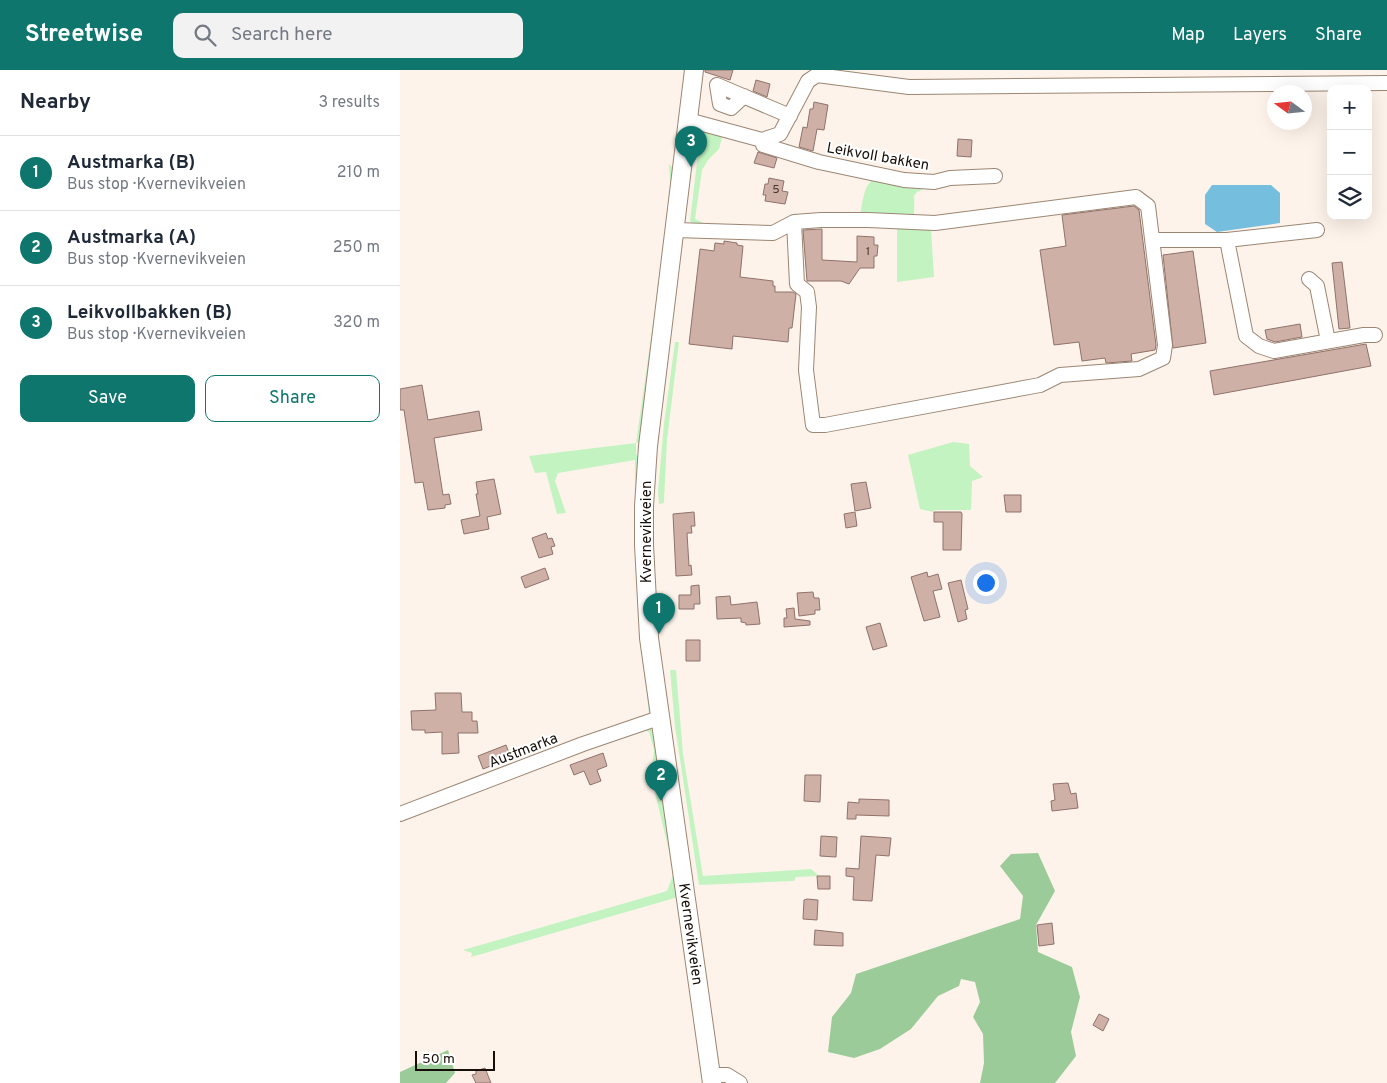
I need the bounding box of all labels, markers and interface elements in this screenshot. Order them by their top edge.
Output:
search box [173,13,523,58]
text: Streetwise [25,20,143,50]
icon: search [191,21,219,49]
text: Search here [231,23,333,47]
text: Map [1171,24,1205,47]
text: Layers [1233,24,1287,47]
text: Share [1315,24,1362,47]
north arrow [1267,85,1312,130]
map controls [1327,85,1372,220]
button: + [1327,85,1372,130]
text: Nearby [20,89,91,116]
text: 3 results [318,93,380,113]
pin: 3 [675,126,707,167]
button: − [1327,130,1372,175]
street label: Leikvoll bakken [825,139,931,176]
text: Austmarka (B) [67,151,195,175]
text: 1 [33,163,39,183]
text: 210 m [337,163,380,183]
text: Bus stop · Kvernevikveien [67,175,246,195]
button: layers [1327,175,1372,220]
house number: 5 [772,182,780,198]
text: Austmarka (A) [67,226,196,250]
text: 2 [31,238,41,258]
text: 250 m [333,238,380,258]
house number: 1 [866,244,870,260]
text: Bus stop · Kvernevikveien [67,250,246,270]
text: Leikvollbakken (B) [67,301,232,325]
text: 3 [31,313,41,333]
text: 320 m [333,313,380,333]
text: Bus stop · Kvernevikveien [67,325,246,345]
button: Save [20,375,195,422]
button: Share [205,375,380,422]
street label: Kvernevikveien [638,481,657,583]
your location [973,570,999,596]
pin: 1 [643,593,675,634]
street label: Austmarka [486,730,561,773]
pin: 2 [645,760,677,801]
street label: Kvernevikveien [673,882,706,986]
scale bar [415,1048,495,1071]
text: 50 m [422,1051,455,1068]

